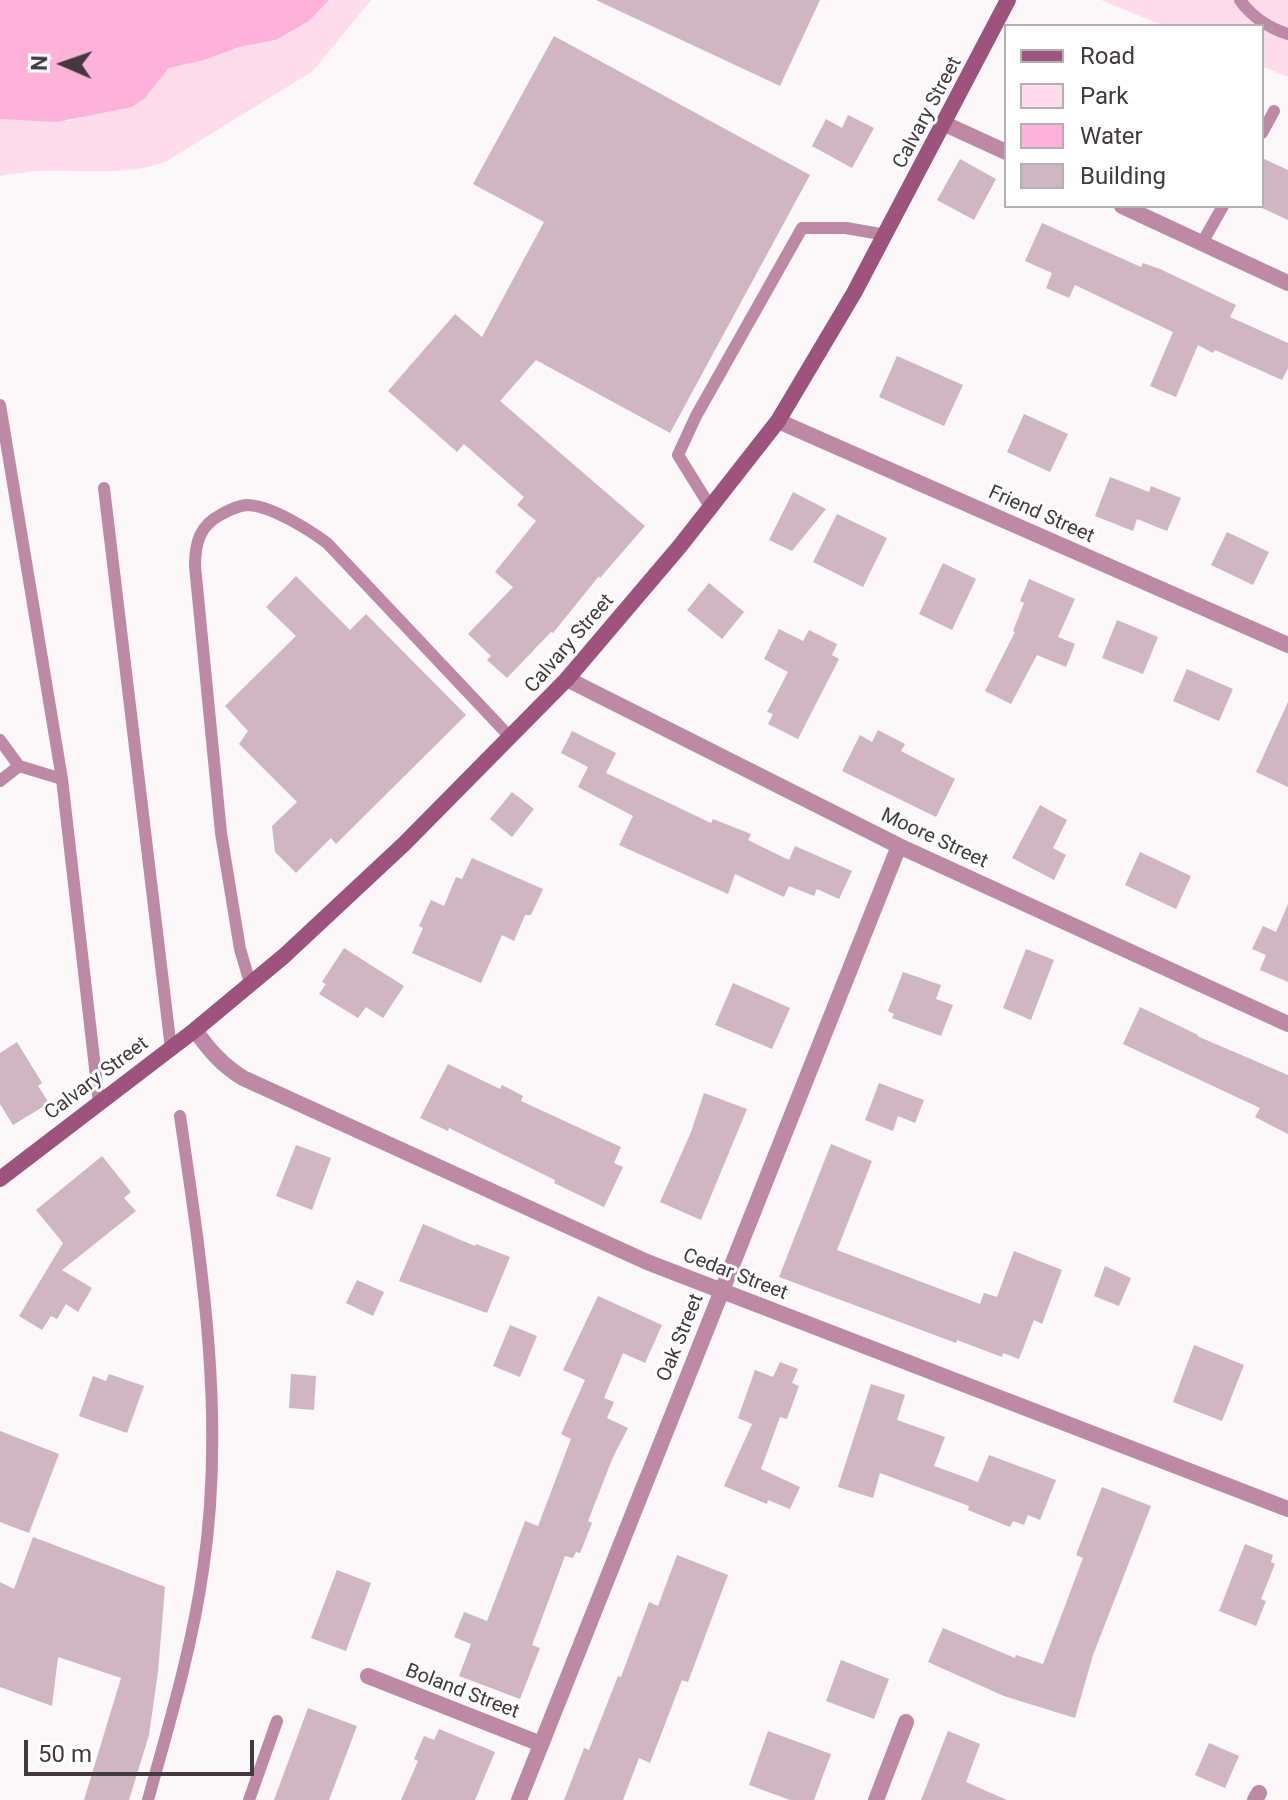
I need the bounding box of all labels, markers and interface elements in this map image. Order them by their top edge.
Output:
north arrow [24,24,104,104]
legend [1004,24,1264,208]
text: Road [1080,42,1135,70]
street label: Calvary Street [888,53,968,173]
text: N [27,55,52,71]
text: Park [1080,82,1128,110]
text: Water [1080,122,1143,150]
text: Building [1080,162,1166,190]
street label: Friend Street [984,481,1098,549]
street label: Calvary Street [520,590,620,698]
street label: Moore Street [877,804,991,874]
street label: Calvary Street [41,1032,153,1126]
street label: Cedar Street [679,1244,791,1306]
street label: Oak Street [653,1291,709,1385]
street label: Boland Street [402,1659,522,1725]
scale bar [28,1724,258,1774]
text: 50 m [38,1740,92,1768]

